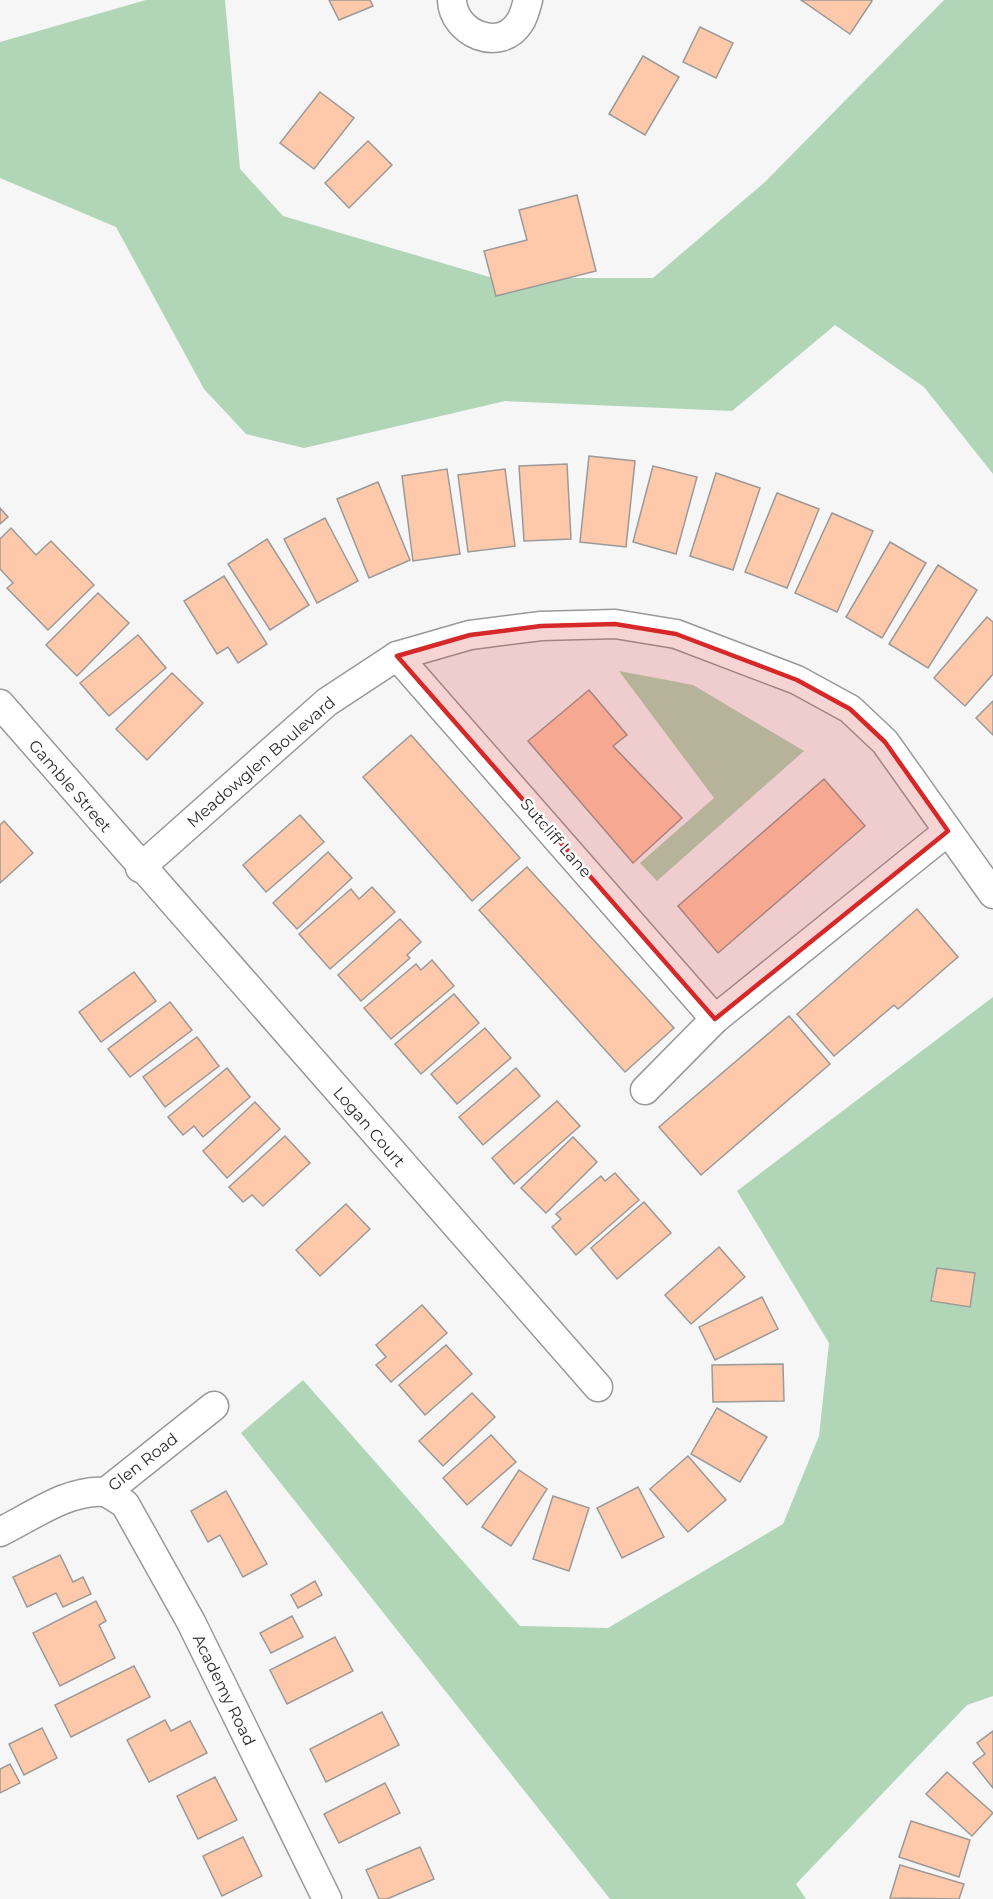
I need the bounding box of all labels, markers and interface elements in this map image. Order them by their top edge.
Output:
street label: Meadowglen Boulevard [183,692,339,832]
street label: Gamble Street [25,736,116,836]
street label: Sutcliff Lane [516,795,596,881]
street label: Logan Court [329,1083,409,1171]
street label: Glen Road [104,1429,182,1495]
street label: Academy Road [189,1631,259,1749]

